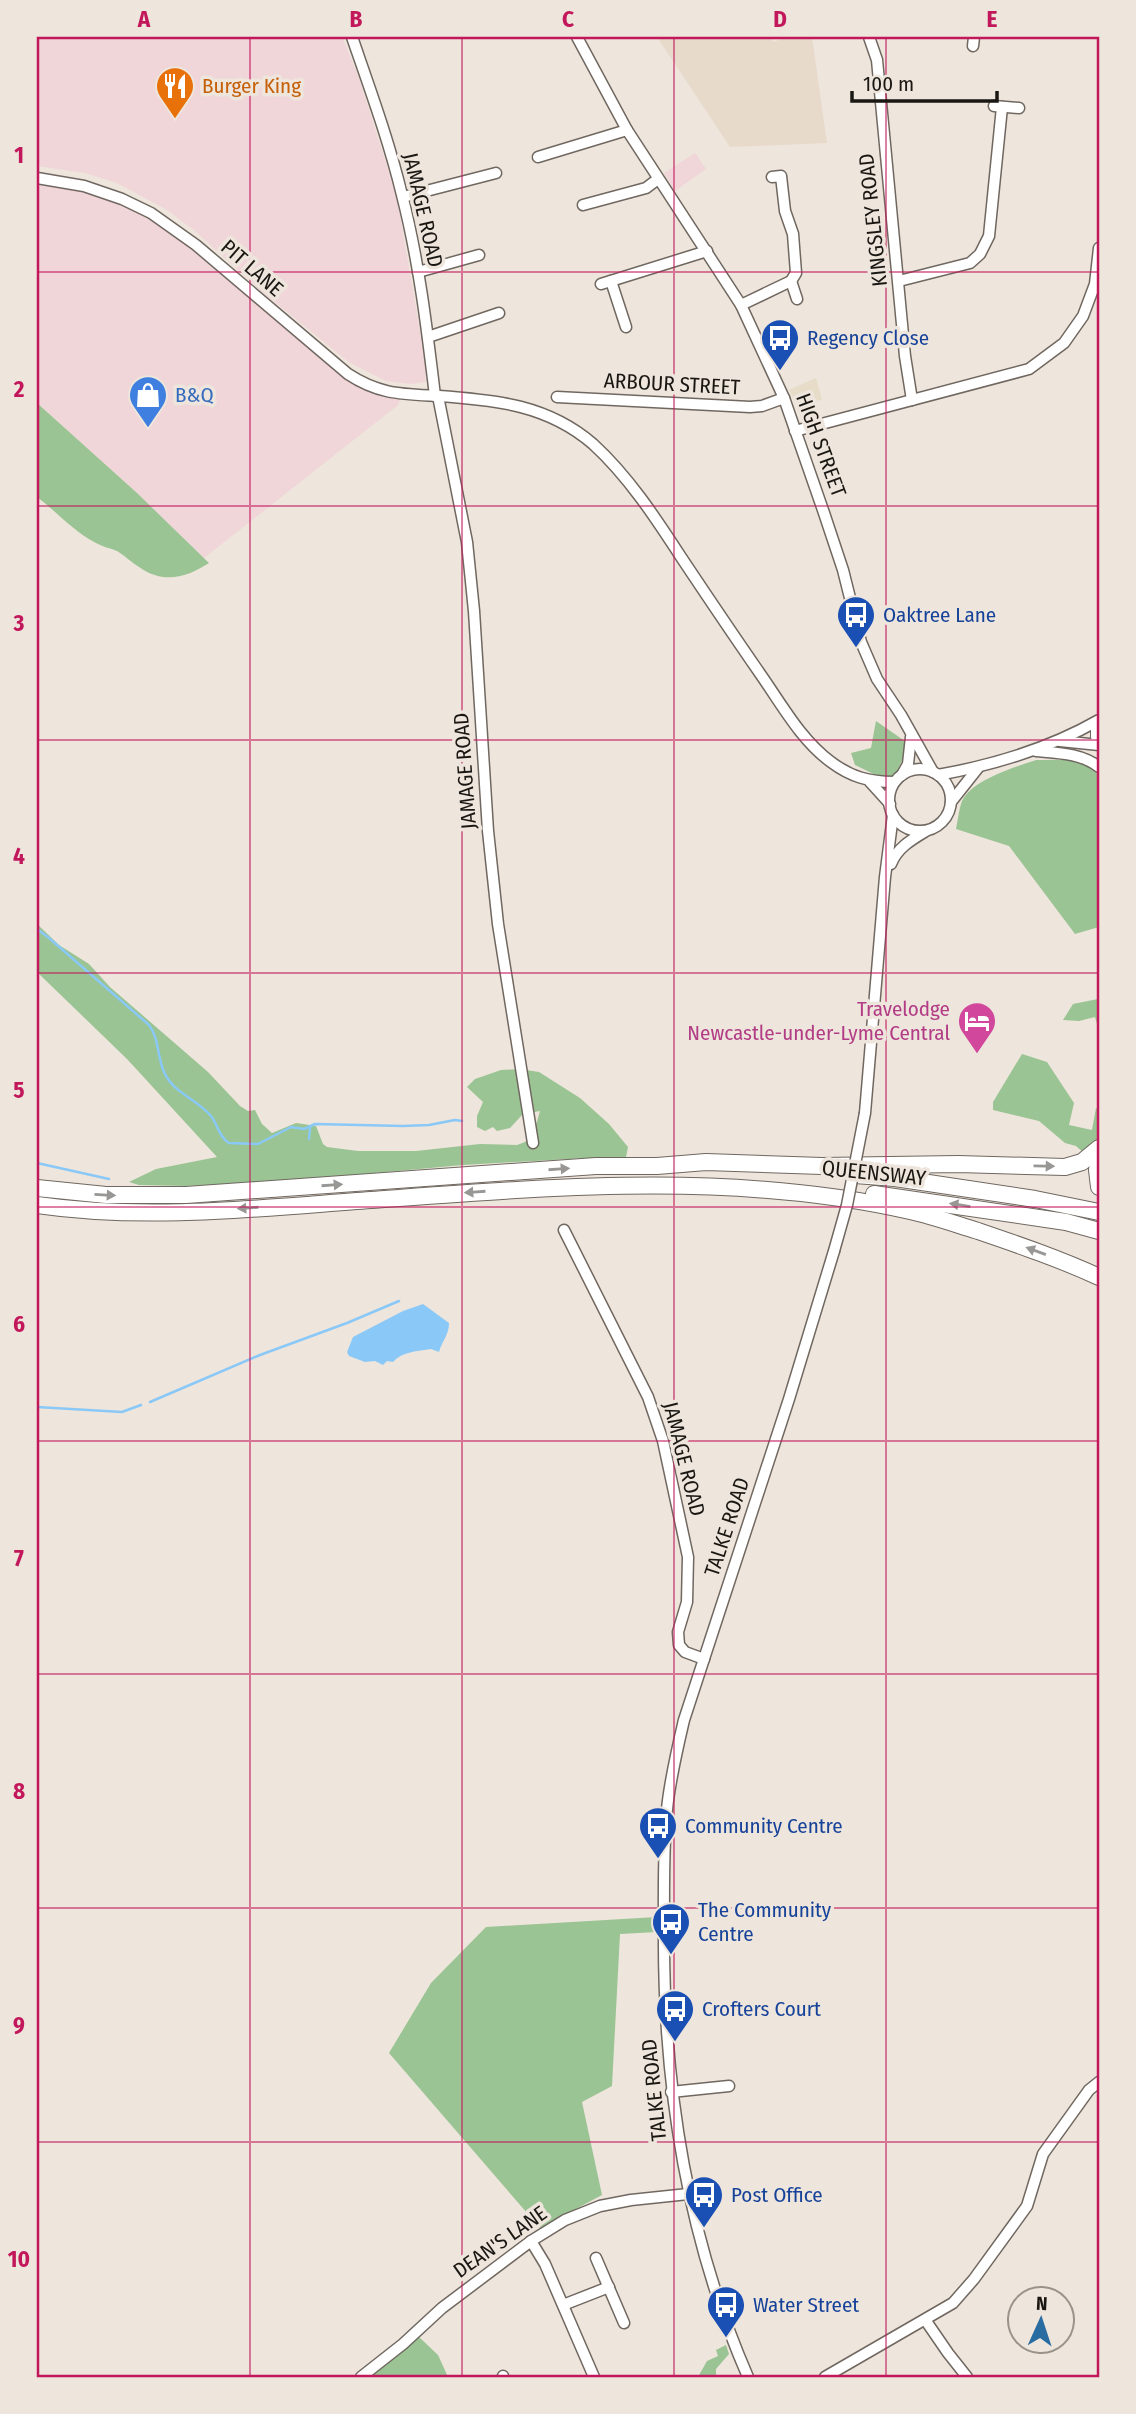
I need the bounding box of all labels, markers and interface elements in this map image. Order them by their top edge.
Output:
text: A [137,5,151,33]
text: B [350,5,363,33]
text: C [562,5,574,33]
text: D [773,5,787,33]
text: E [987,5,998,33]
scale bar [852,60,998,104]
restaurant icon: Burger King [154,65,196,120]
text: 100 m [863,71,914,97]
place label: Burger King [202,73,301,99]
text: 1 [14,141,24,169]
street label: JAMAGE ROAD [397,150,449,270]
street label: KINGSLEY ROAD [853,152,893,288]
street label: PIT LANE [216,234,289,302]
bus stop icon: Regency Close [759,317,801,372]
place label: Regency Close [807,325,929,351]
street label: ARBOUR STREET [603,367,741,401]
shop icon: B&Q [127,374,169,429]
text: 2 [13,375,25,403]
place label: B&Q [175,382,214,408]
street label: HIGH STREET [790,390,852,501]
bus stop icon: Oaktree Lane [835,594,877,649]
place label: Oaktree Lane [883,602,996,628]
text: 3 [13,609,25,637]
street label: JAMAGE ROAD [448,712,482,830]
text: 4 [13,842,25,870]
place label: Travelodge Newcastle-under-Lyme Central [687,996,950,1046]
hotel icon: Travelodge Newcastle-under-Lyme Central [956,1000,998,1055]
text: 5 [13,1076,25,1104]
street label: QUEENSWAY [821,1155,928,1191]
one-way arrow [1033,1161,1055,1172]
one-way arrow [548,1163,570,1174]
one-way arrow [321,1179,343,1190]
one-way arrow [464,1187,486,1198]
one-way arrow [94,1189,116,1200]
one-way arrow [949,1199,971,1210]
one-way arrow [237,1203,259,1214]
one-way arrow [1025,1245,1046,1256]
text: 6 [13,1310,25,1338]
street label: JAMAGE ROAD [657,1399,711,1519]
street label: TALKE ROAD [699,1474,755,1580]
text: 7 [14,1544,24,1572]
text: 8 [13,1777,25,1805]
bus stop icon: Community Centre [637,1805,679,1860]
place label: Community Centre [685,1813,843,1839]
place label: The Community Centre [698,1897,832,1947]
bus stop icon: The Community Centre [650,1901,692,1956]
bus stop icon: Crofters Court [654,1988,696,2043]
place label: Crofters Court [702,1996,821,2022]
text: 9 [13,2011,25,2039]
street label: TALKE ROAD [636,2038,672,2142]
bus stop icon: Post Office [683,2174,725,2229]
place label: Post Office [731,2182,823,2208]
street label: DEAN'S LANE [448,2200,552,2284]
text: 10 [8,2245,30,2273]
bus stop icon: Water Street [705,2284,747,2339]
north arrow [1006,2284,1076,2354]
place label: Water Street [753,2292,859,2318]
text: N [1036,2292,1048,2315]

